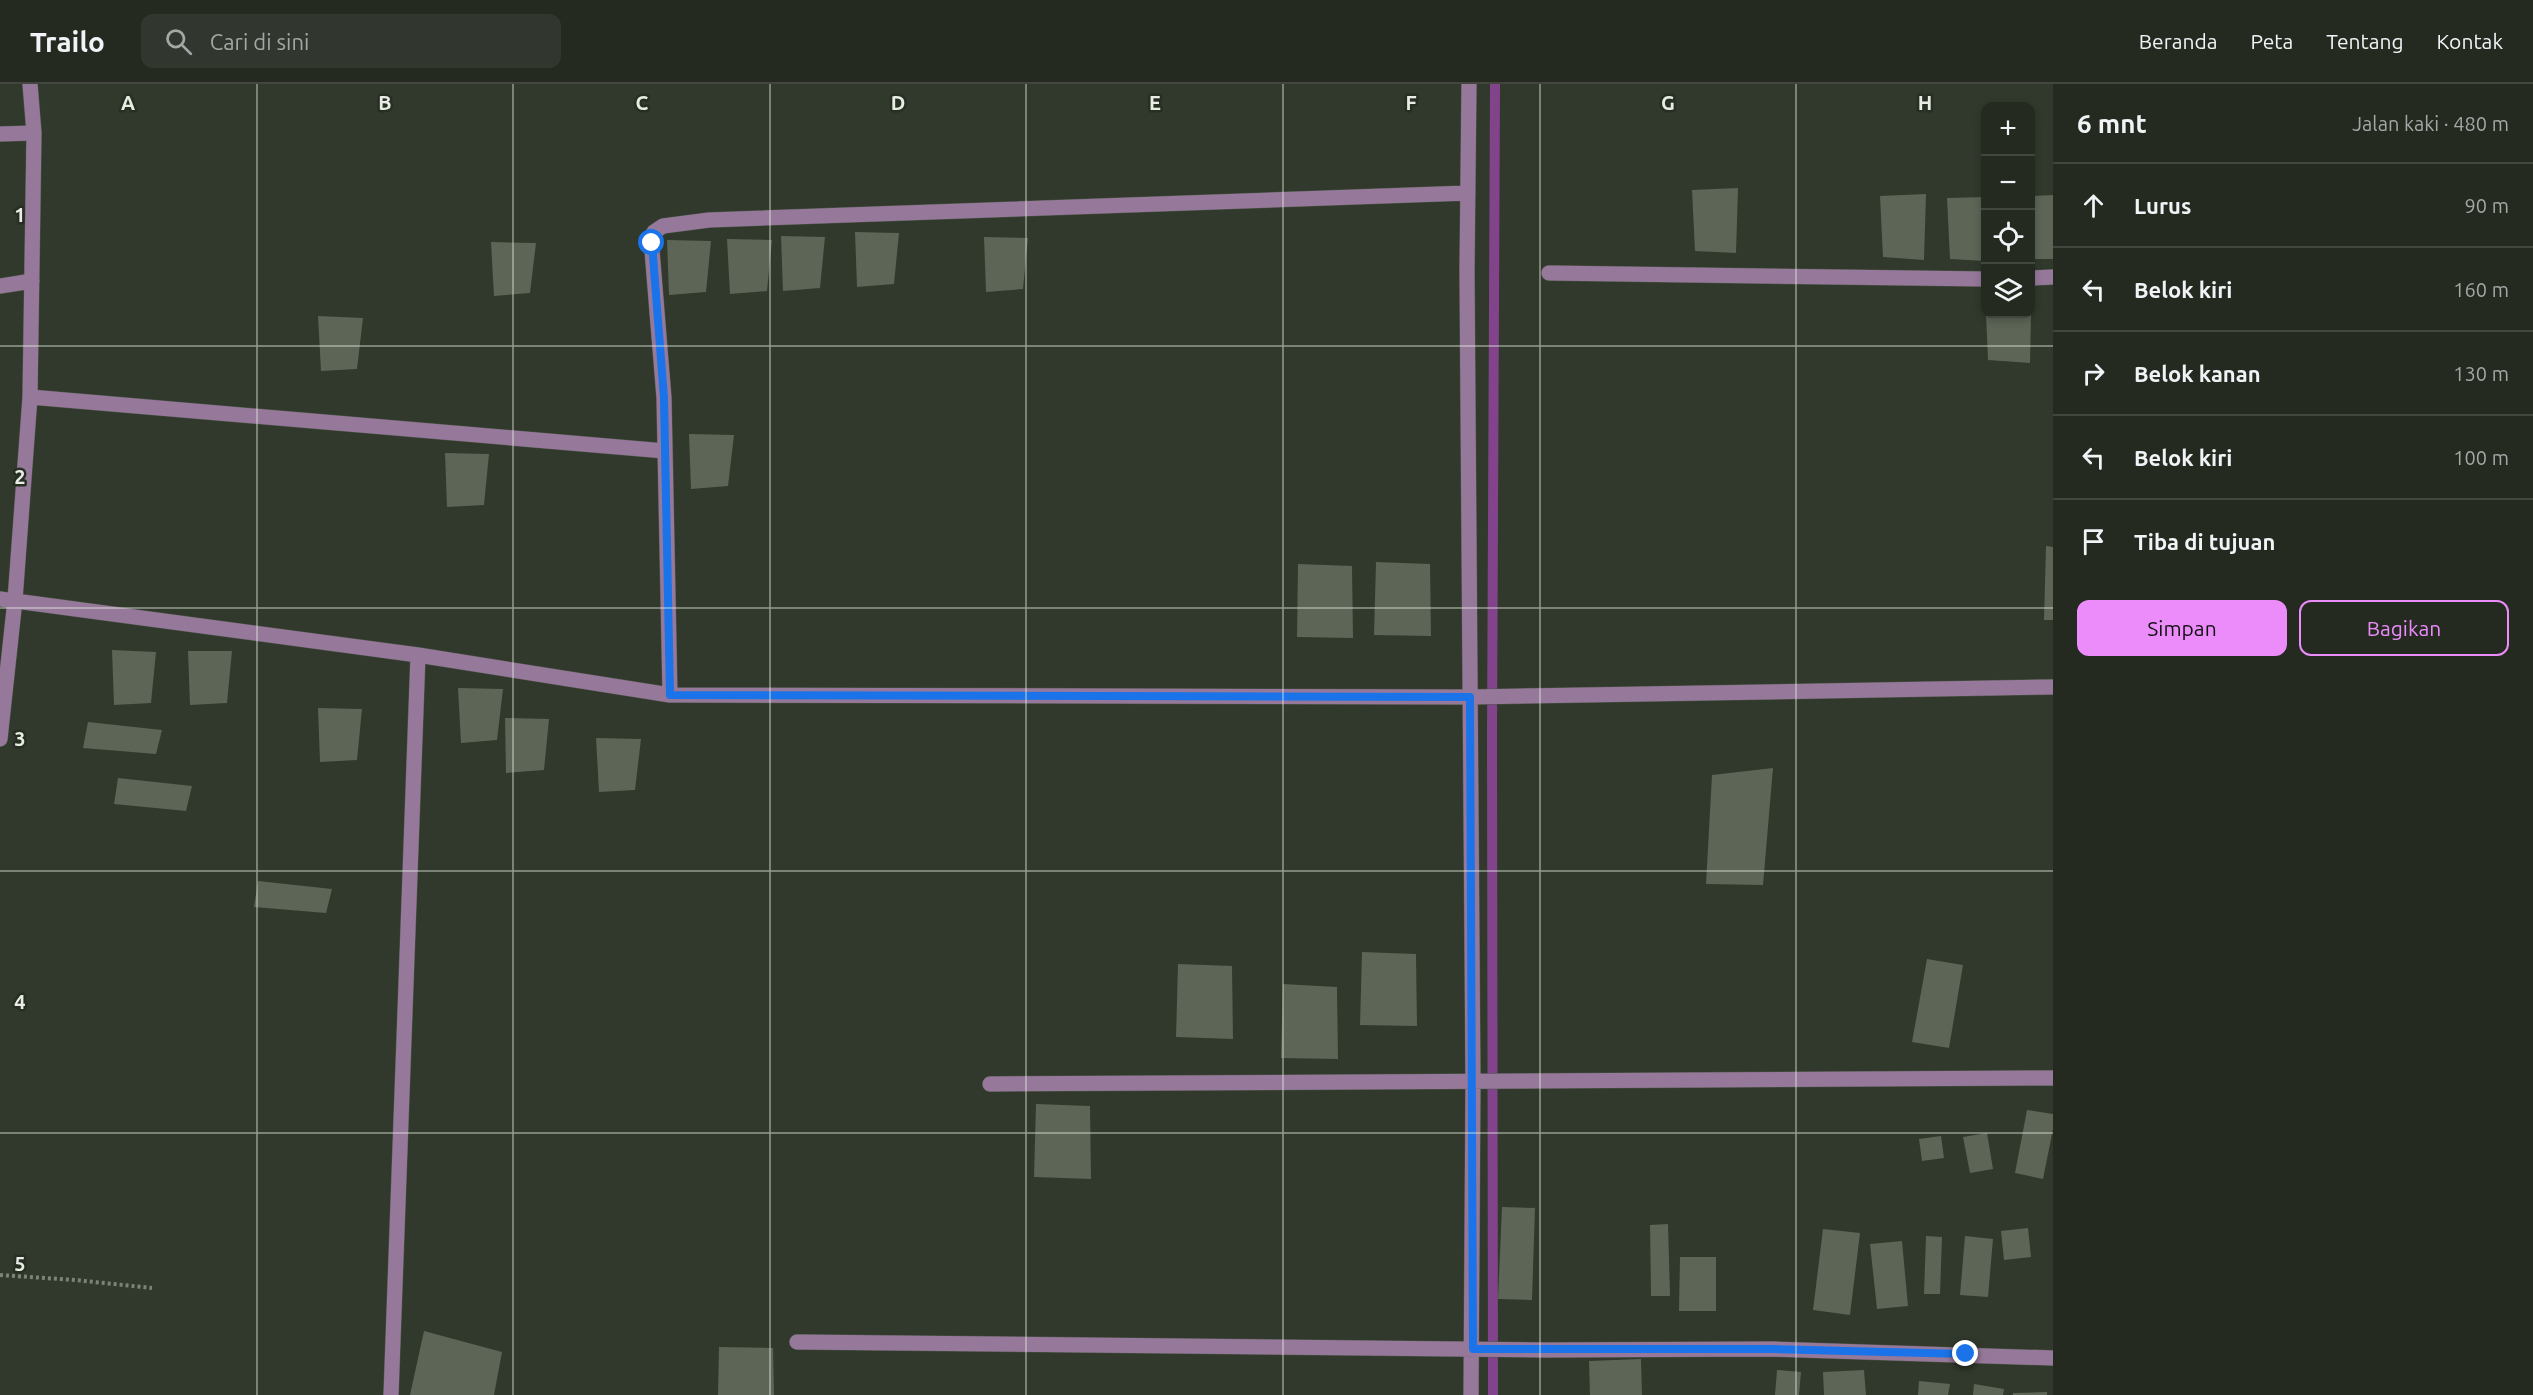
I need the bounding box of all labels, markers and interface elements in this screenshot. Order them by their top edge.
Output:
search box [141,14,561,68]
icon: search [162,25,195,58]
text: Trailo [30,26,105,57]
text: Cari di sini [210,29,309,54]
text: Beranda [2139,29,2218,53]
text: Peta [2251,29,2293,53]
text: Tentang [2326,29,2404,53]
text: Kontak [2437,29,2503,53]
text: A [121,91,135,114]
text: B [378,91,392,114]
text: C [636,91,649,114]
text: D [891,91,905,114]
text: E [1149,91,1161,114]
text: F [1405,91,1417,114]
text: G [1661,91,1675,114]
text: H [1918,91,1932,114]
map controls [1981,102,2035,318]
button: + [1981,102,2035,156]
text: 6 mnt [2077,109,2147,138]
text: Jalan kaki · 480 m [2352,112,2509,135]
button: − [1981,156,2035,210]
icon: ahead [2077,189,2110,222]
text: Lurus [2134,193,2191,218]
text: 90 m [2465,194,2509,217]
text: 1 [14,203,26,226]
button: locate [1981,210,2035,264]
route start [638,229,664,255]
button: layers [1981,264,2035,318]
icon: left [2077,273,2110,306]
text: Belok kiri [2134,277,2232,302]
text: 160 m [2453,278,2509,301]
icon: right [2077,357,2110,390]
text: Belok kanan [2134,361,2261,386]
text: 130 m [2453,362,2509,385]
icon: left [2077,441,2110,474]
text: Belok kiri [2134,445,2232,470]
text: 100 m [2453,446,2509,469]
text: 2 [14,465,26,488]
icon: arrive [2077,525,2110,558]
text: Tiba di tujuan [2134,529,2275,554]
button: Simpan [2077,600,2287,656]
button: Bagikan [2299,600,2509,656]
text: 3 [14,727,26,750]
text: 4 [14,990,26,1013]
text: 5 [14,1252,26,1275]
route end [1952,1340,1978,1366]

